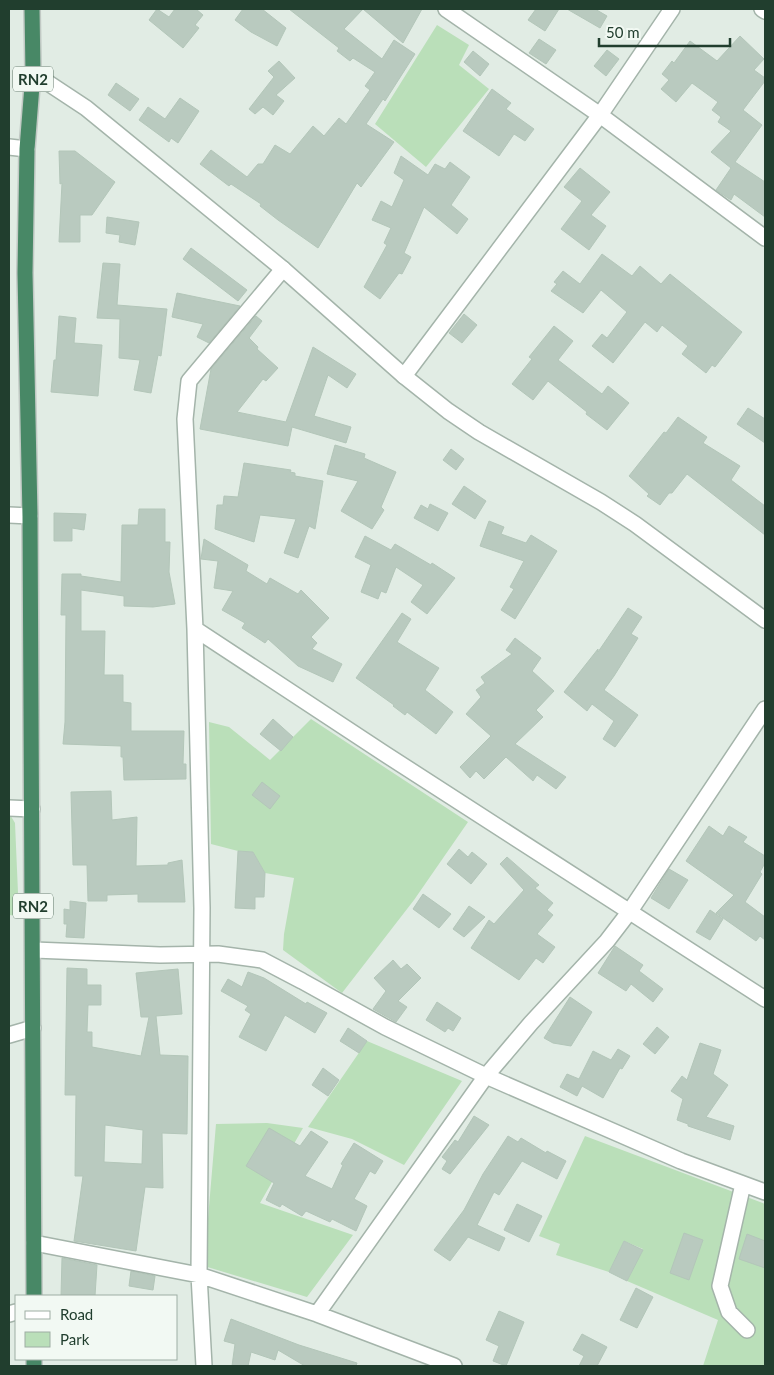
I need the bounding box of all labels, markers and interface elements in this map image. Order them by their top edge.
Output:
scale bar [599,15,730,47]
text: 50 m [606,23,640,41]
road number: RN2 [13,66,53,92]
road number: RN2 [13,894,53,918]
legend [15,1295,178,1360]
text: Road [60,1305,93,1323]
text: Park [60,1330,90,1348]

